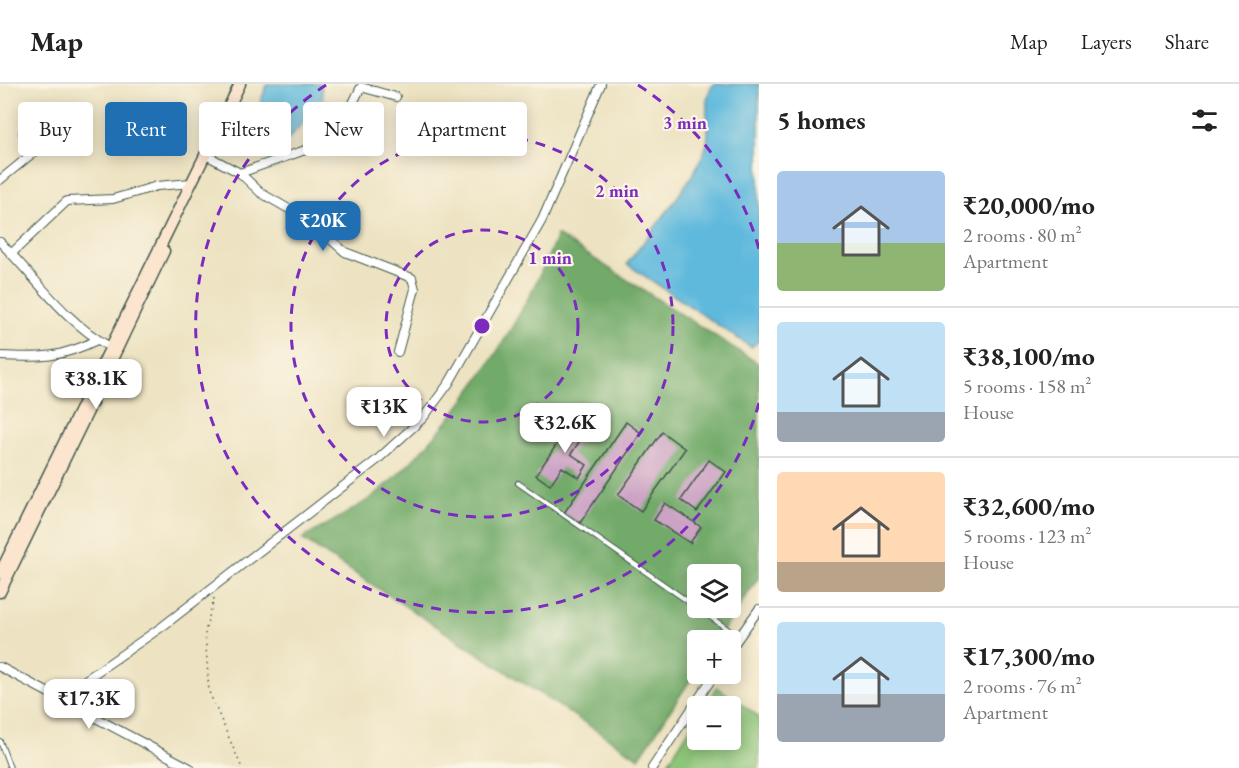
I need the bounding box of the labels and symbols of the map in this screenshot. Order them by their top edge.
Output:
text: 3 min [663,111,707,134]
text: 2 min [595,179,639,202]
pin: ₹20K [287,201,359,252]
text: 1 min [528,246,572,269]
centre of rings [472,316,492,336]
pin: ₹38.1K [47,359,145,410]
pin: ₹13K [348,387,420,438]
pin: ₹32.6K [516,403,614,454]
pin: ₹17.3K [40,679,138,730]

